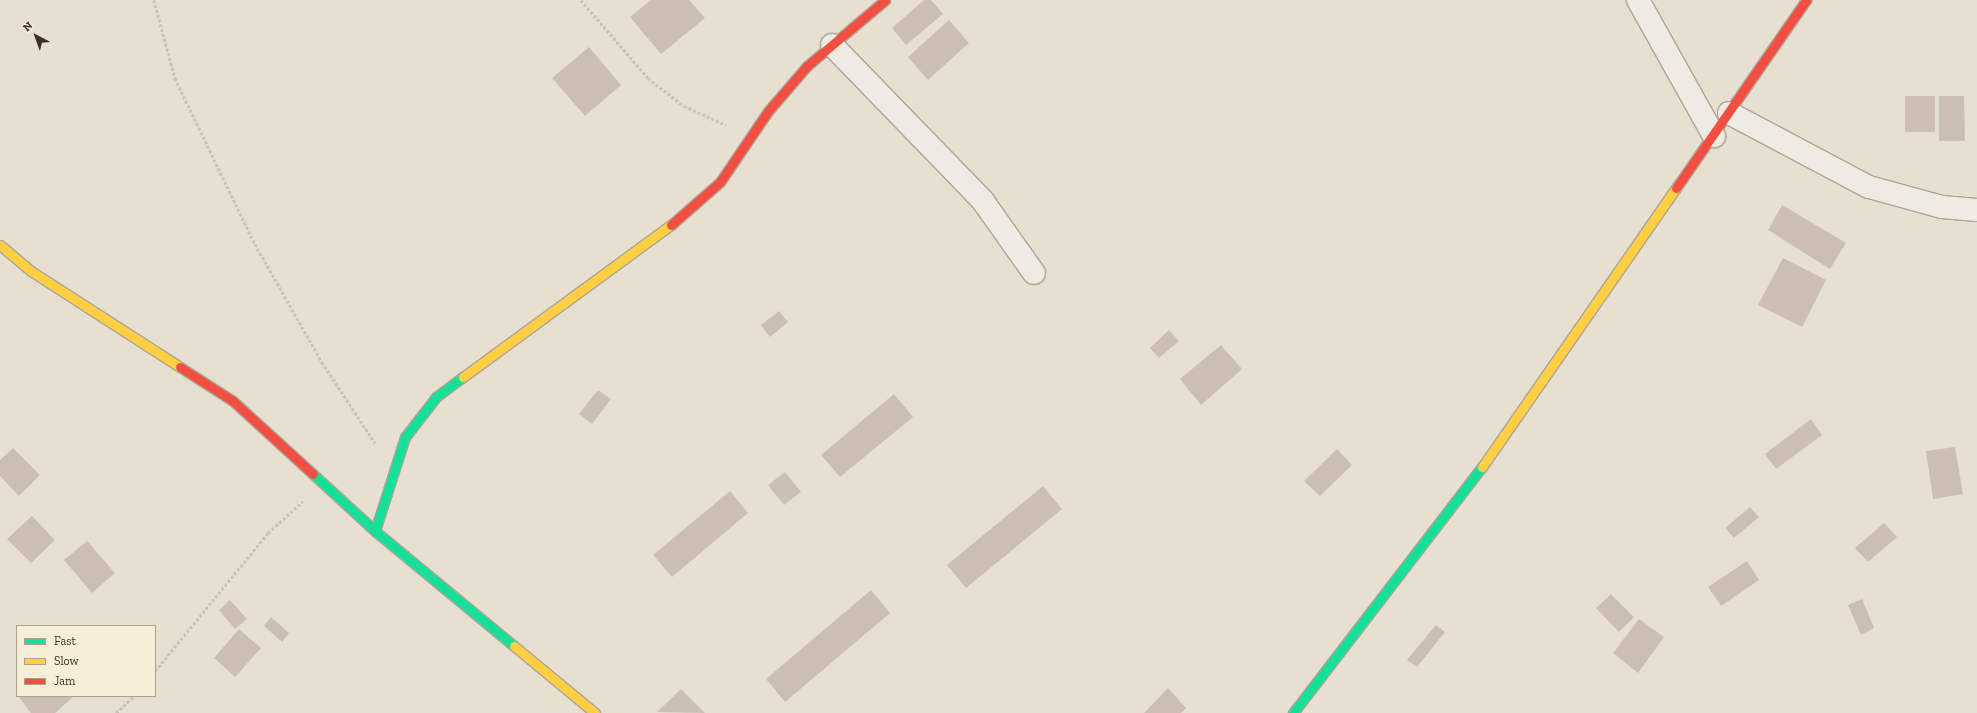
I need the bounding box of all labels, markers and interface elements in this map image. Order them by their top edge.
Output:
north arrow [16,16,56,56]
text: N [20,19,35,34]
legend [16,625,156,697]
text: Fast [54,634,76,648]
text: Slow [54,654,79,668]
text: Jam [54,674,75,688]

